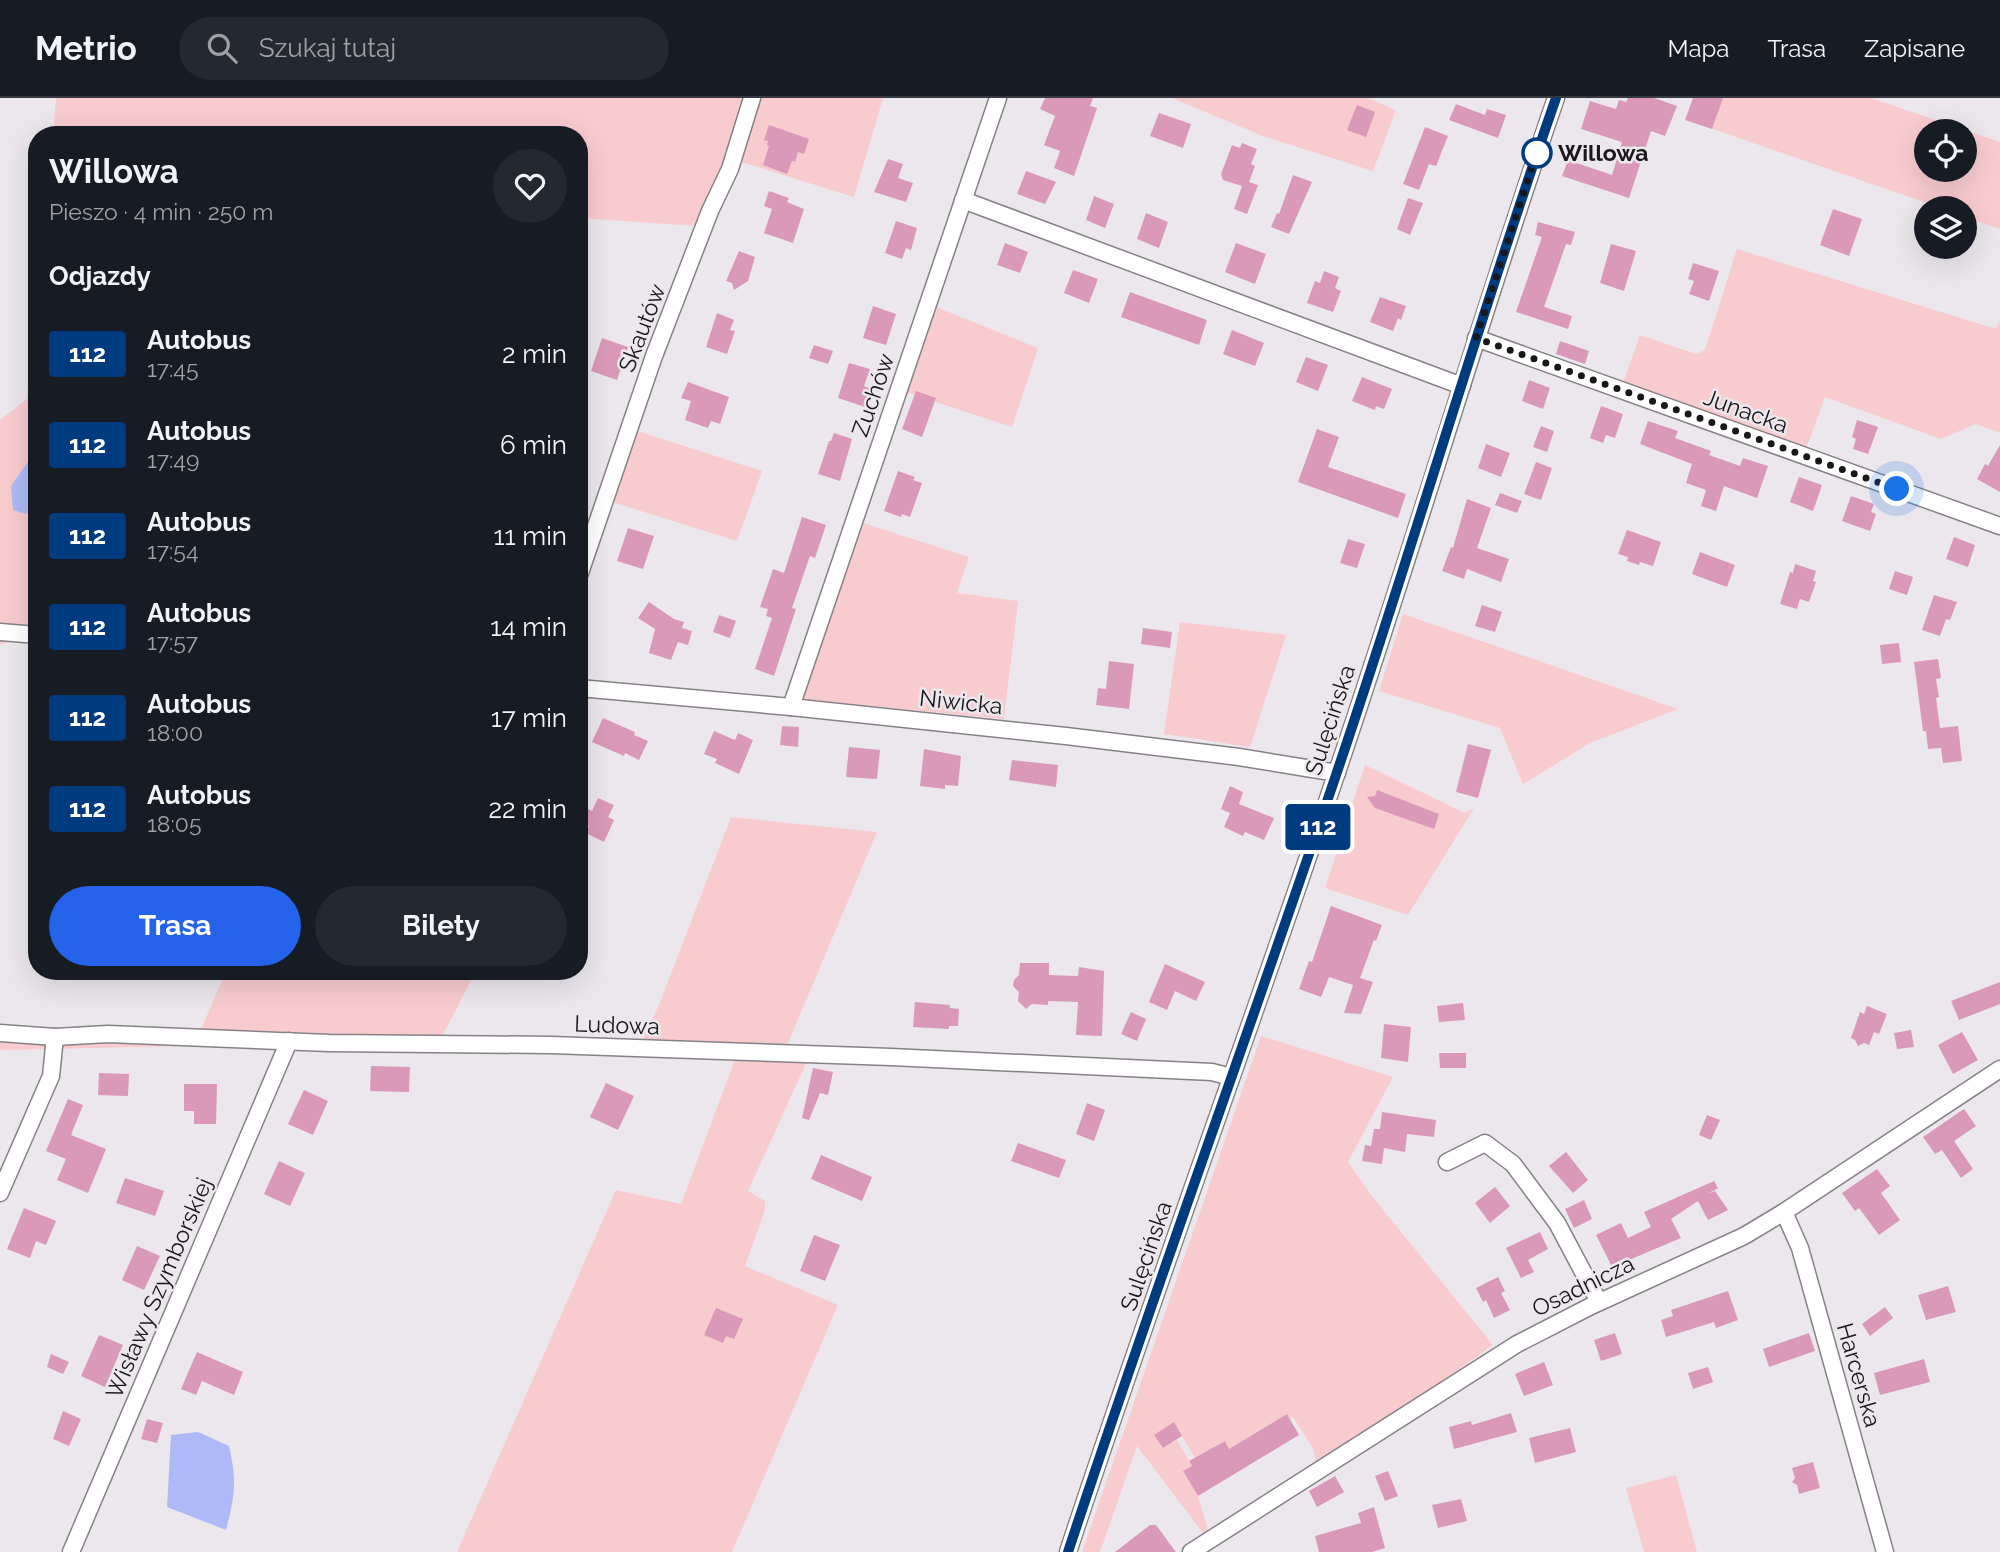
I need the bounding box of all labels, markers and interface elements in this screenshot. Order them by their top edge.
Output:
search box [179,17,669,80]
text: Metrio [35,29,137,68]
icon: search [203,29,241,67]
text: Szukaj tutaj [259,33,396,63]
text: Mapa [1668,34,1729,63]
text: Trasa [1767,34,1826,63]
text: Zapisane [1864,34,1965,63]
map controls [1914,119,1977,259]
button: locate [1914,119,1977,182]
marker: Willowa [1522,138,1552,168]
place label: Willowa [1558,139,1648,166]
button: heart [493,149,567,223]
text: Willowa [49,152,179,191]
button: layers [1914,196,1977,259]
text: Pieszo · 4 min · 250 m [49,198,273,225]
text: Odjazdy [49,261,151,291]
street label: Skautów [612,280,671,376]
text: Autobus [147,325,251,355]
text: 112 [69,339,106,368]
text: 2 min [502,339,567,369]
street label: Zuchów [846,350,899,440]
text: 17:45 [147,355,198,382]
street label: Junacka [1700,383,1792,438]
text: Autobus [147,416,251,446]
text: 112 [69,430,106,459]
text: 6 min [500,430,567,460]
text: 17:49 [147,446,199,473]
your location [1879,471,1914,506]
text: Autobus [147,507,251,537]
text: 112 [69,521,106,550]
text: 11 min [493,521,567,551]
text: 17:54 [147,537,198,564]
text: Autobus [147,598,251,628]
text: 112 [69,612,106,641]
text: 14 min [490,612,567,642]
text: 17:57 [147,628,198,655]
street label: Sulęcińska [1299,661,1360,778]
street label: Niwicka [918,684,1004,719]
text: Autobus [147,689,251,719]
text: 112 [69,703,106,732]
text: 17 min [491,703,567,733]
text: 18:00 [147,719,203,746]
text: Autobus [147,780,251,810]
text: 112 [69,794,106,823]
text: 22 min [489,794,567,824]
line badge: 112 [1278,804,1358,850]
text: 18:05 [147,810,201,837]
text: 112 [1299,812,1337,841]
button: Trasa [49,886,301,966]
button: Bilety [315,886,567,966]
street label: Ludowa [574,1010,660,1039]
street label: Wisławy Szymborskiej [100,1173,217,1402]
street label: Sulęcińska [1114,1197,1177,1314]
street label: Osadnicza [1527,1249,1638,1322]
street label: Harcerska [1832,1320,1887,1430]

